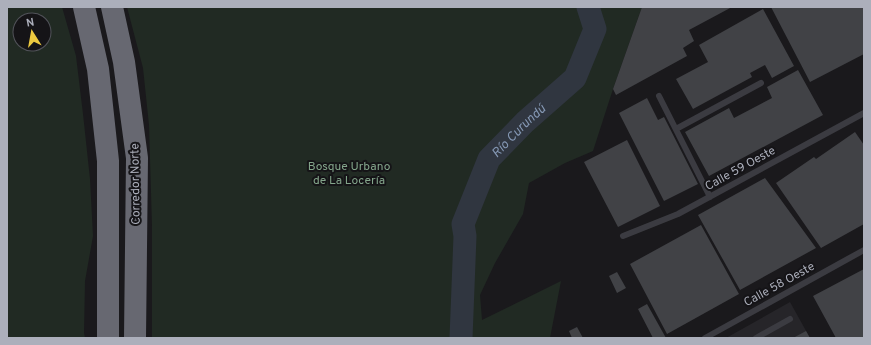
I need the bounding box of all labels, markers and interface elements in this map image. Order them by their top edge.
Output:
north arrow [12,12,52,52]
text: N [25,16,35,31]
water label: Río Curundú [489,101,550,162]
street label: Corredor Norte [127,143,145,225]
street label: Calle 59 Oeste [702,143,779,195]
park label: Bosque Urbano de La Locería [308,159,391,189]
street label: Calle 58 Oeste [741,259,818,311]

